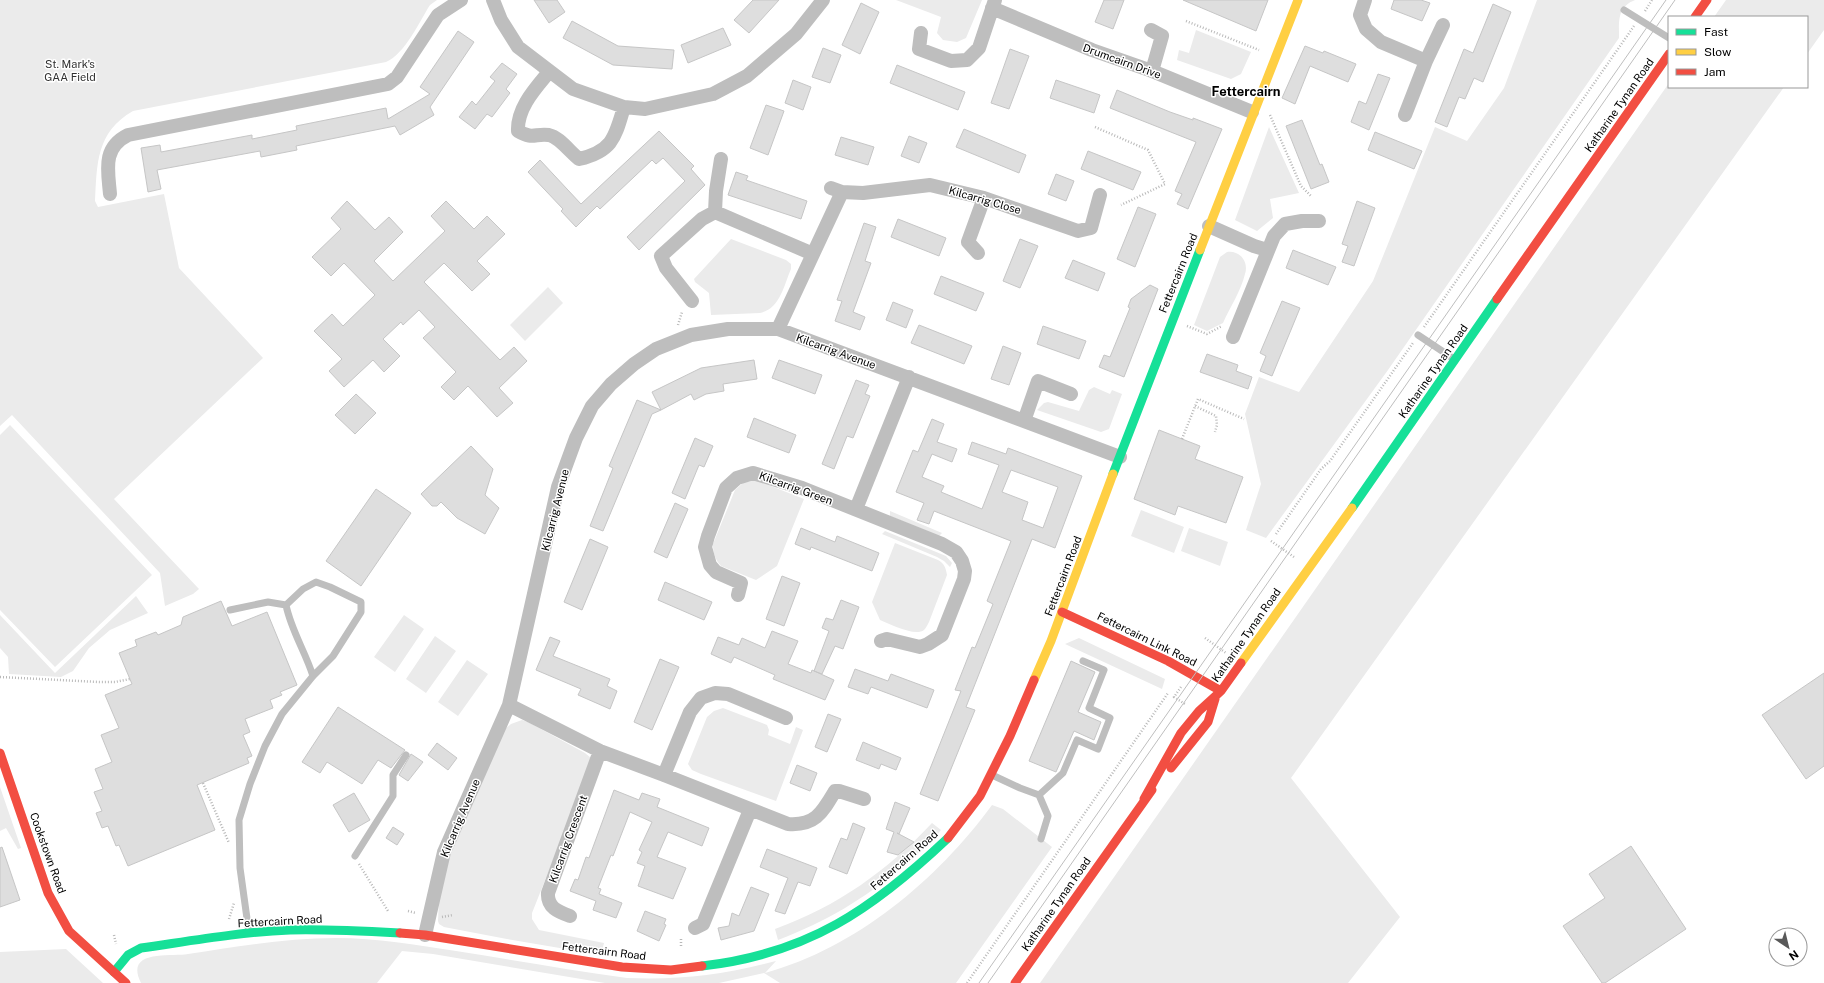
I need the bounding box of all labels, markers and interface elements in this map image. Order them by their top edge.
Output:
legend [1668,16,1808,88]
text: Fast [1704,25,1729,39]
street label: Drumcairn Drive [1081,41,1163,81]
text: Slow [1704,45,1732,59]
street label: Katharine Tynan Road [1582,56,1656,154]
park label: St. Mark's GAA Field [44,58,96,83]
text: Jam [1704,65,1726,79]
district label: Fettercairn [1211,84,1281,99]
street label: Kilcarrig Close [947,184,1023,216]
street label: Fettercairn Road [1157,231,1199,315]
street label: Katharine Tynan Road [1396,322,1470,420]
street label: Kilcarrig Avenue [795,331,877,371]
street label: Kilcarrig Avenue [539,468,571,552]
street label: Kilcarrig Green [758,469,834,507]
street label: Fettercairn Road [1042,534,1084,618]
street label: Katharine Tynan Road [1209,586,1283,684]
street label: Fettercairn Link Road [1095,610,1199,668]
street label: Kilcarrig Avenue [438,777,482,859]
street label: Kilcarrig Crescent [547,794,589,884]
street label: Cookstown Road [28,811,68,895]
street label: Fettercairn Road [868,828,940,892]
street label: Katharine Tynan Road [1019,855,1093,953]
street label: Fettercairn Road [237,913,323,929]
north arrow [1768,927,1808,967]
street label: Fettercairn Road [561,940,647,962]
text: N [1787,948,1801,963]

